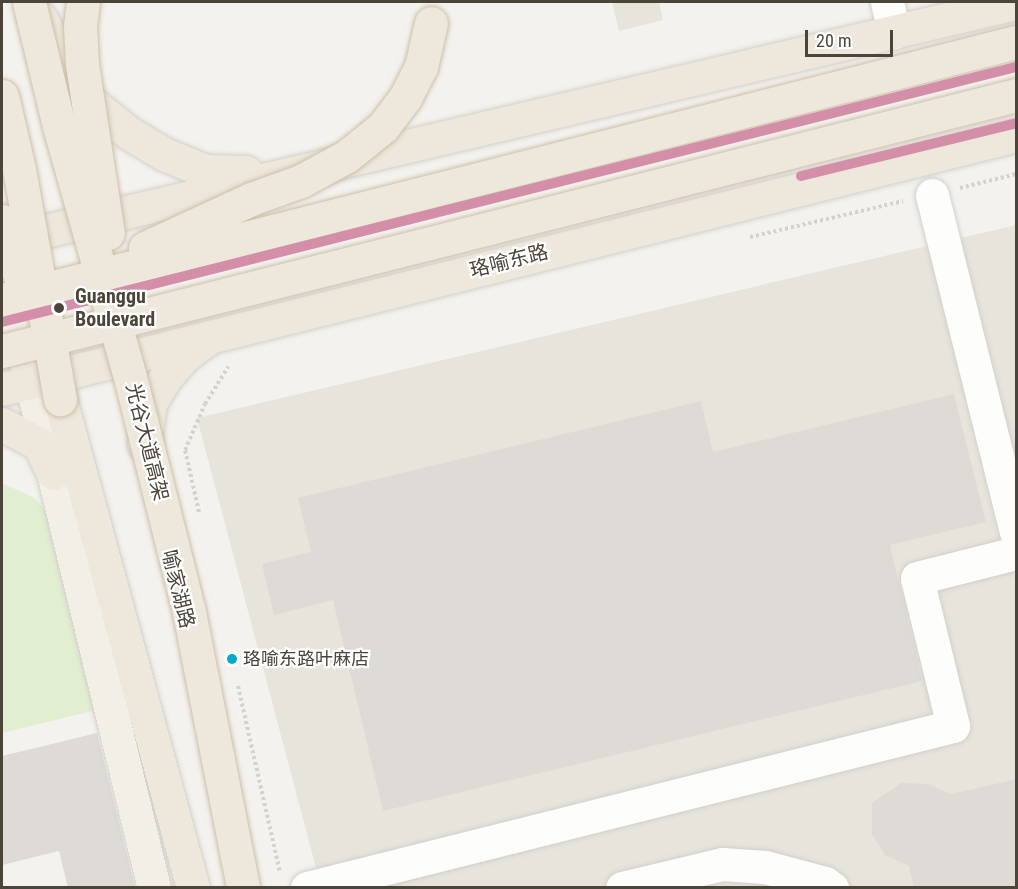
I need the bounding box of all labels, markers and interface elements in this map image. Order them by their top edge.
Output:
scale bar [808,18,896,56]
text: 20 m [816,30,851,51]
street label: 珞喻东路 [467,240,551,282]
place label: Guanggu Boulevard [75,284,155,331]
marker: Guanggu Boulevard [48,297,70,319]
street label: 光谷大道高架 [121,381,173,503]
street label: 喻家湖路 [157,547,199,631]
place label: 珞喻东路叶麻店 [243,648,369,670]
marker: 珞喻东路叶麻店 [226,653,238,665]

